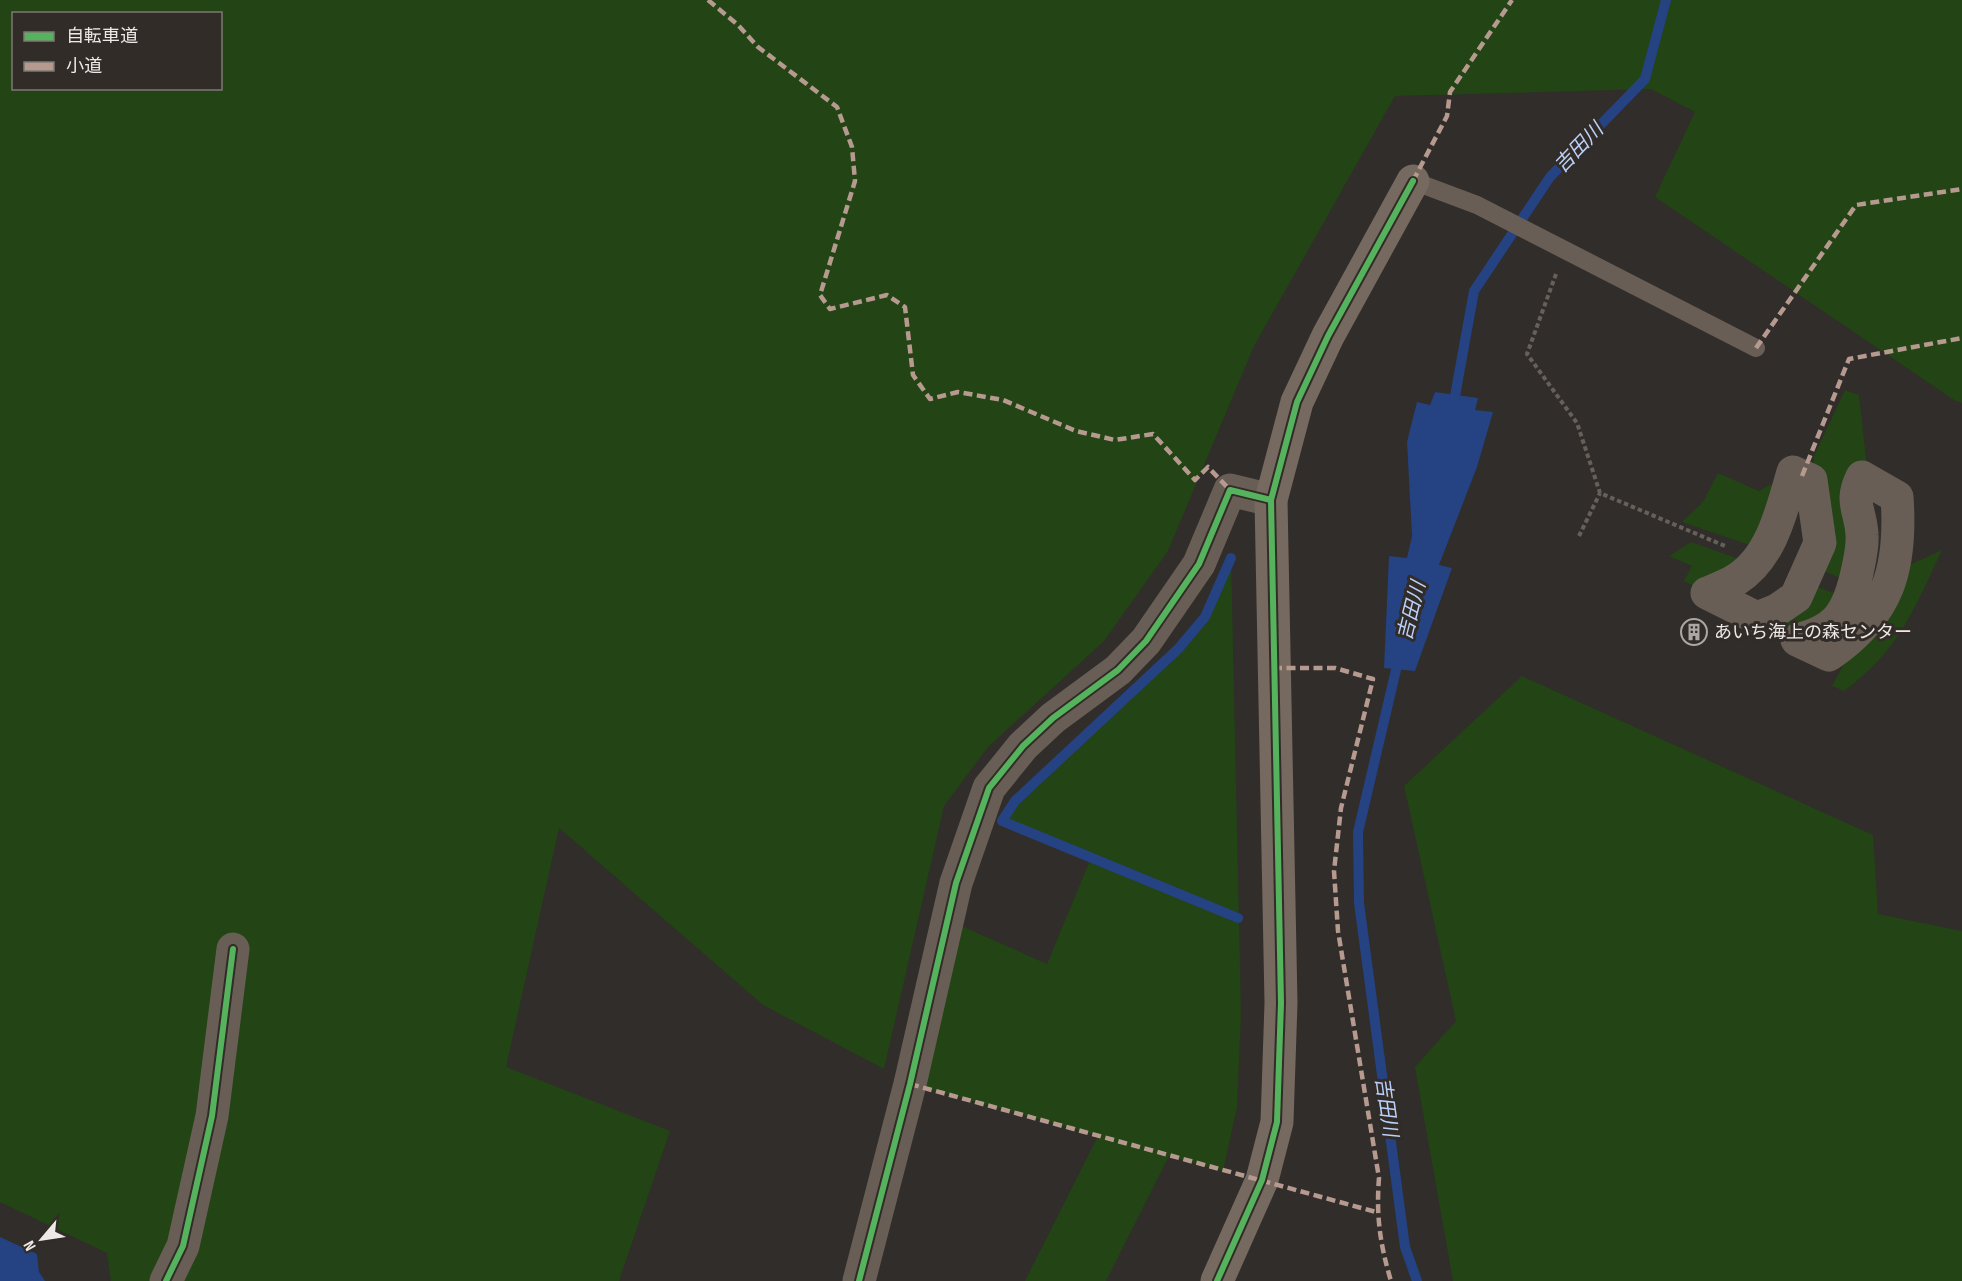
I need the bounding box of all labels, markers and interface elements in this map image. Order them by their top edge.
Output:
legend [12,12,222,90]
text: 自転車道 [66,26,138,47]
text: 小道 [66,56,102,77]
water label: 吉田川 [1550,117,1610,178]
water label: 吉田川 [1393,577,1431,643]
building icon: あいち海上の森センター [1679,617,1709,647]
place label: あいち海上の森センター [1714,622,1912,643]
water label: 吉田川 [1370,1076,1402,1140]
north arrow [12,1209,72,1269]
text: N [20,1237,41,1254]

